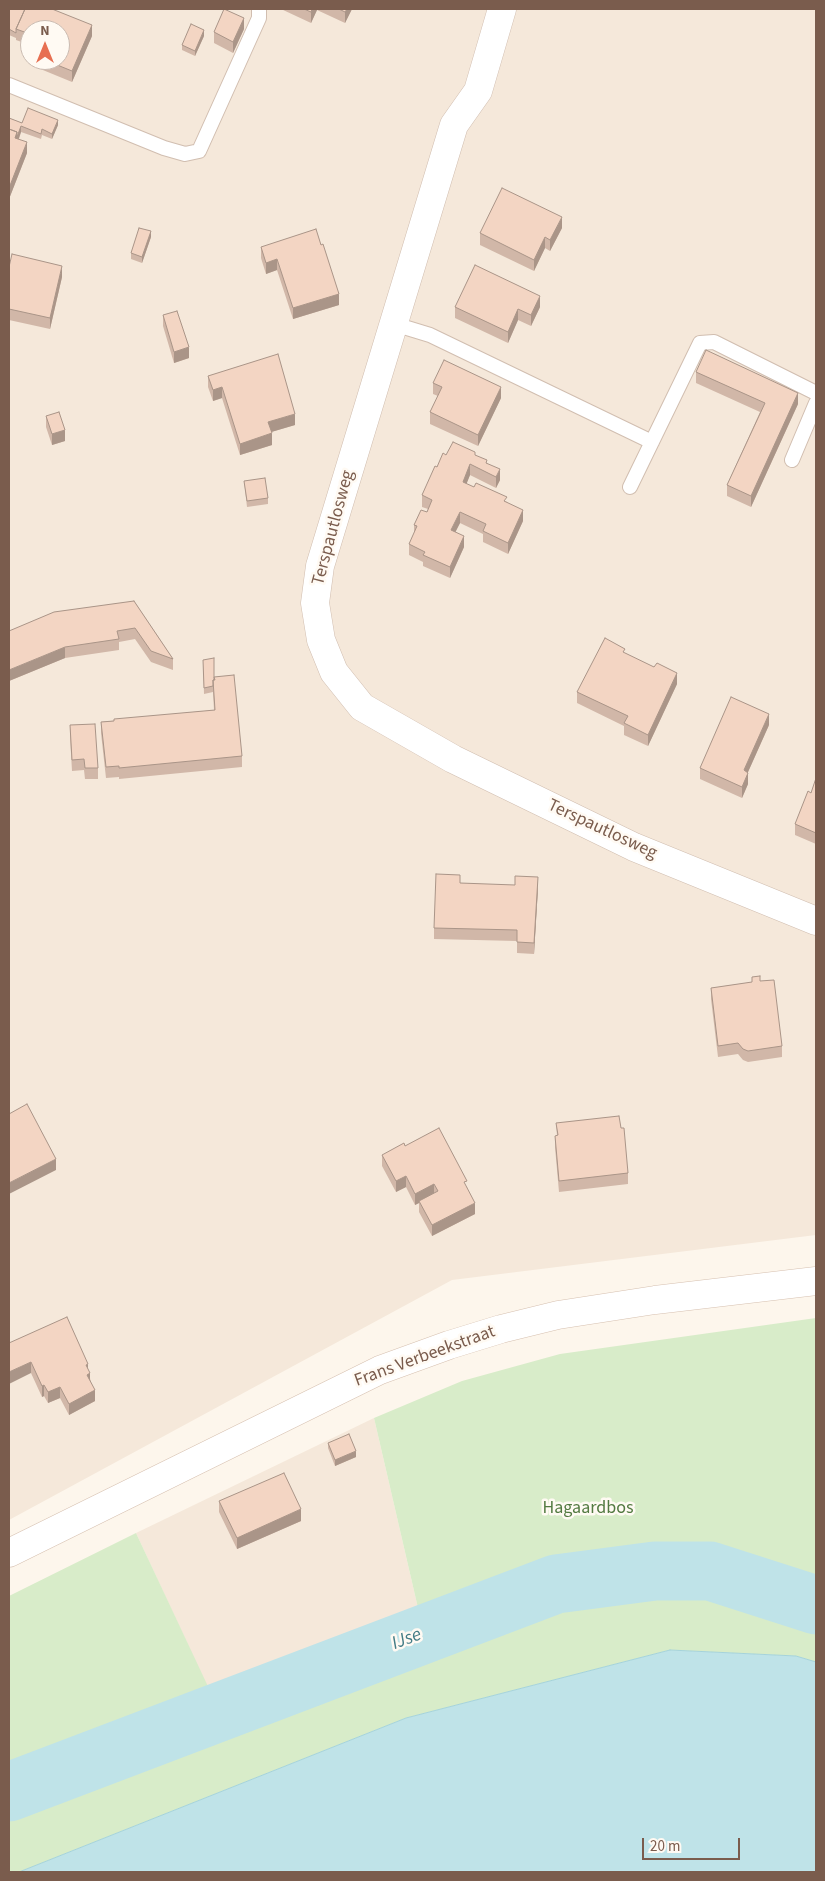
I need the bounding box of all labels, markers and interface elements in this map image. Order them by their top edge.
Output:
north arrow [20,20,70,70]
text: N [40,21,50,41]
street label: Terspautlosweg [308,468,360,588]
street label: Terspautlosweg [544,795,660,865]
street label: Frans Verbeekstraat [352,1321,498,1393]
park label: Hagaardbos [542,1498,634,1520]
water label: IJse [389,1624,425,1656]
scale bar [645,1828,742,1860]
text: 20 m [650,1836,680,1857]

